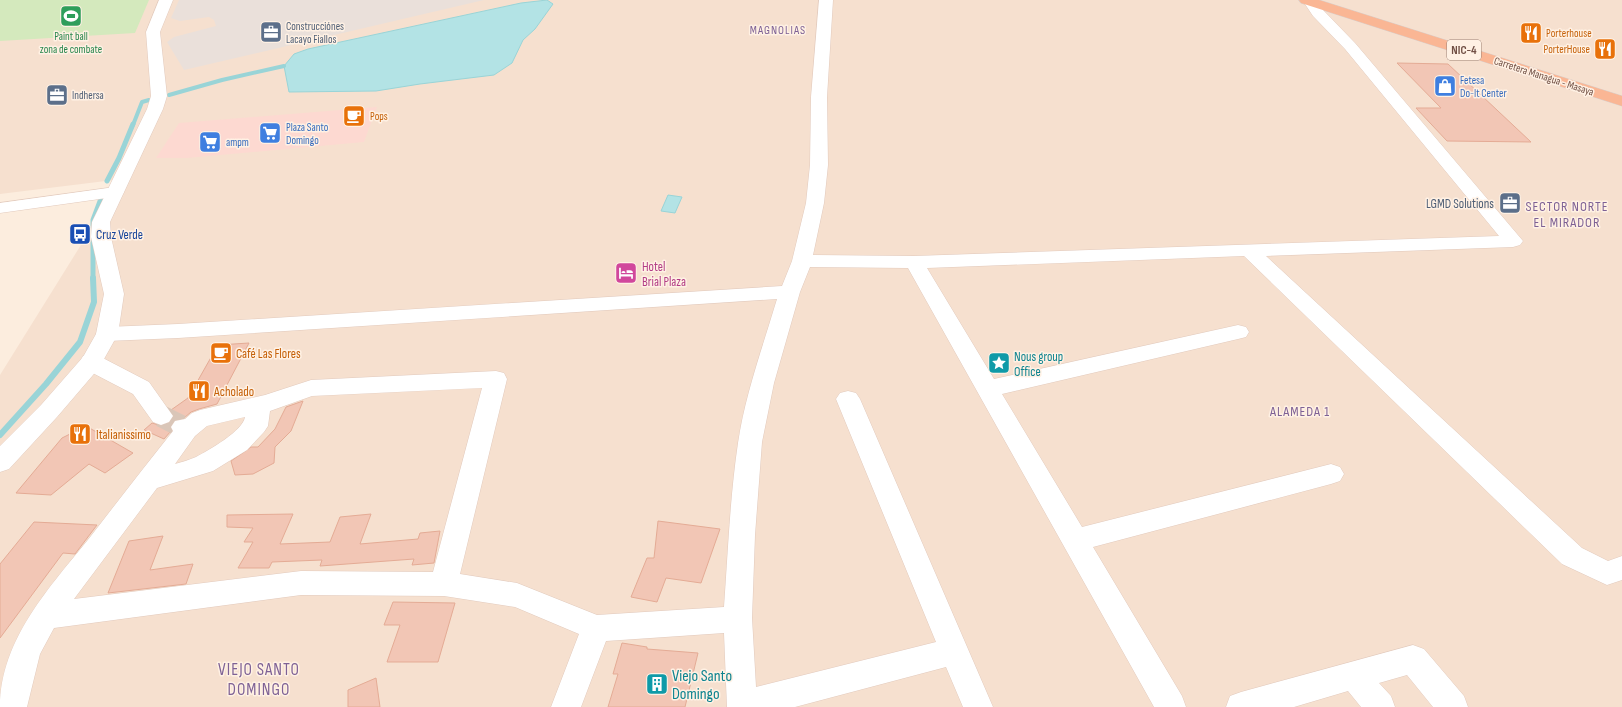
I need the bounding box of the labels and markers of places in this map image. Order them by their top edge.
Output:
sports icon: Paint ball zona de combate [58,3,84,29]
office icon: Construcciónes Lacayo Fiallos [258,19,284,45]
place label: Construcciónes Lacayo Fiallos [286,20,344,46]
restaurant icon: Porterhouse [1518,20,1544,46]
place label: Porterhouse [1546,27,1592,40]
place label: Paint ball zona de combate [40,30,102,56]
restaurant icon: PorterHouse [1592,36,1618,62]
place label: PorterHouse [1544,43,1590,56]
shop icon: Fetesa Do-It Center [1432,73,1458,99]
place label: Fetesa Do-It Center [1460,74,1507,100]
office icon: Indhersa [44,82,70,108]
place label: Indhersa [72,89,104,102]
cafe icon: Pops [341,103,367,129]
place label: Pops [370,110,388,123]
supermarket icon: Plaza Santo Domingo [257,120,283,146]
place label: Plaza Santo Domingo [286,121,329,147]
supermarket icon: ampm [197,129,223,155]
place label: ampm [226,136,249,149]
office icon: LGMD Solutions [1497,190,1523,216]
place label: LGMD Solutions [1426,196,1494,212]
bus stop icon: Cruz Verde [67,221,93,247]
place label: Cruz Verde [96,227,143,243]
place label: Hotel Brial Plaza [642,259,686,290]
hotel icon: Hotel Brial Plaza [613,260,639,286]
cafe icon: Café Las Flores [208,340,234,366]
place label: Café Las Flores [236,346,301,362]
place label: Nous group Office [1014,349,1063,380]
place icon: Nous group Office [986,350,1012,376]
restaurant icon: Acholado [186,378,212,404]
place label: Acholado [213,384,254,400]
restaurant icon: Italianissimo [67,421,93,447]
place label: Italianissimo [96,427,151,443]
place label: Viejo Santo Domingo [672,667,732,704]
building icon: Viejo Santo Domingo [644,671,670,697]

